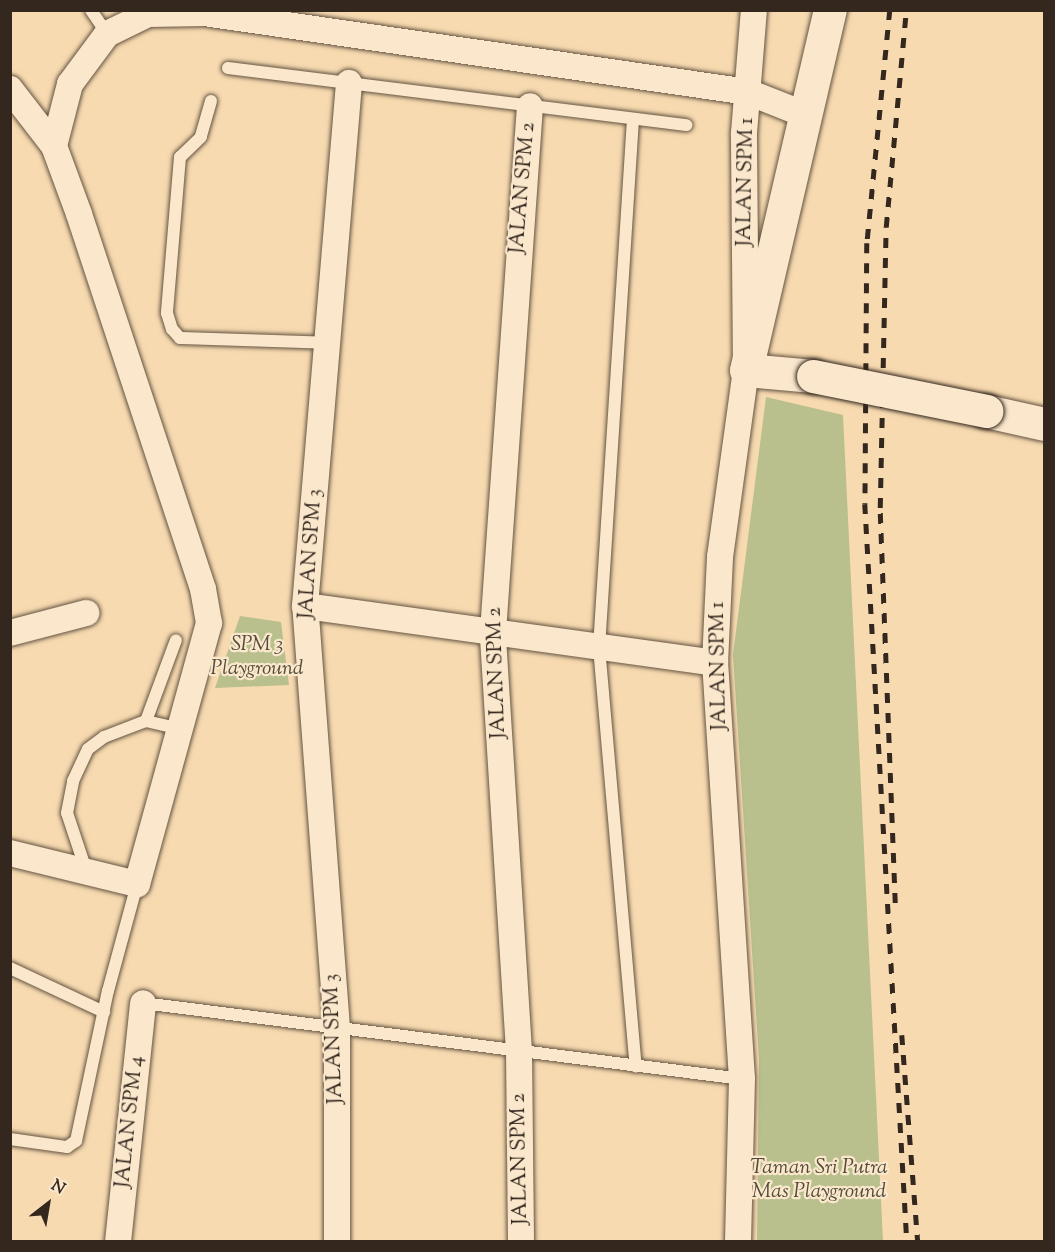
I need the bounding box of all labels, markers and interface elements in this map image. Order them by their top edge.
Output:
street label: JALAN SPM 1 [732,117,760,247]
street label: JALAN SPM 2 [505,121,541,255]
street label: JALAN SPM 3 [294,488,328,620]
street label: JALAN SPM 1 [705,601,733,731]
street label: JALAN SPM 2 [482,607,512,739]
park label: SPM 3 Playground [211,632,303,682]
street label: JALAN SPM 3 [319,973,349,1105]
street label: JALAN SPM 4 [111,1055,149,1189]
street label: JALAN SPM 2 [506,1093,534,1225]
park label: Taman Sri Putra Mas Playground [750,1155,888,1205]
north arrow [18,1174,78,1234]
text: N [46,1175,69,1201]

